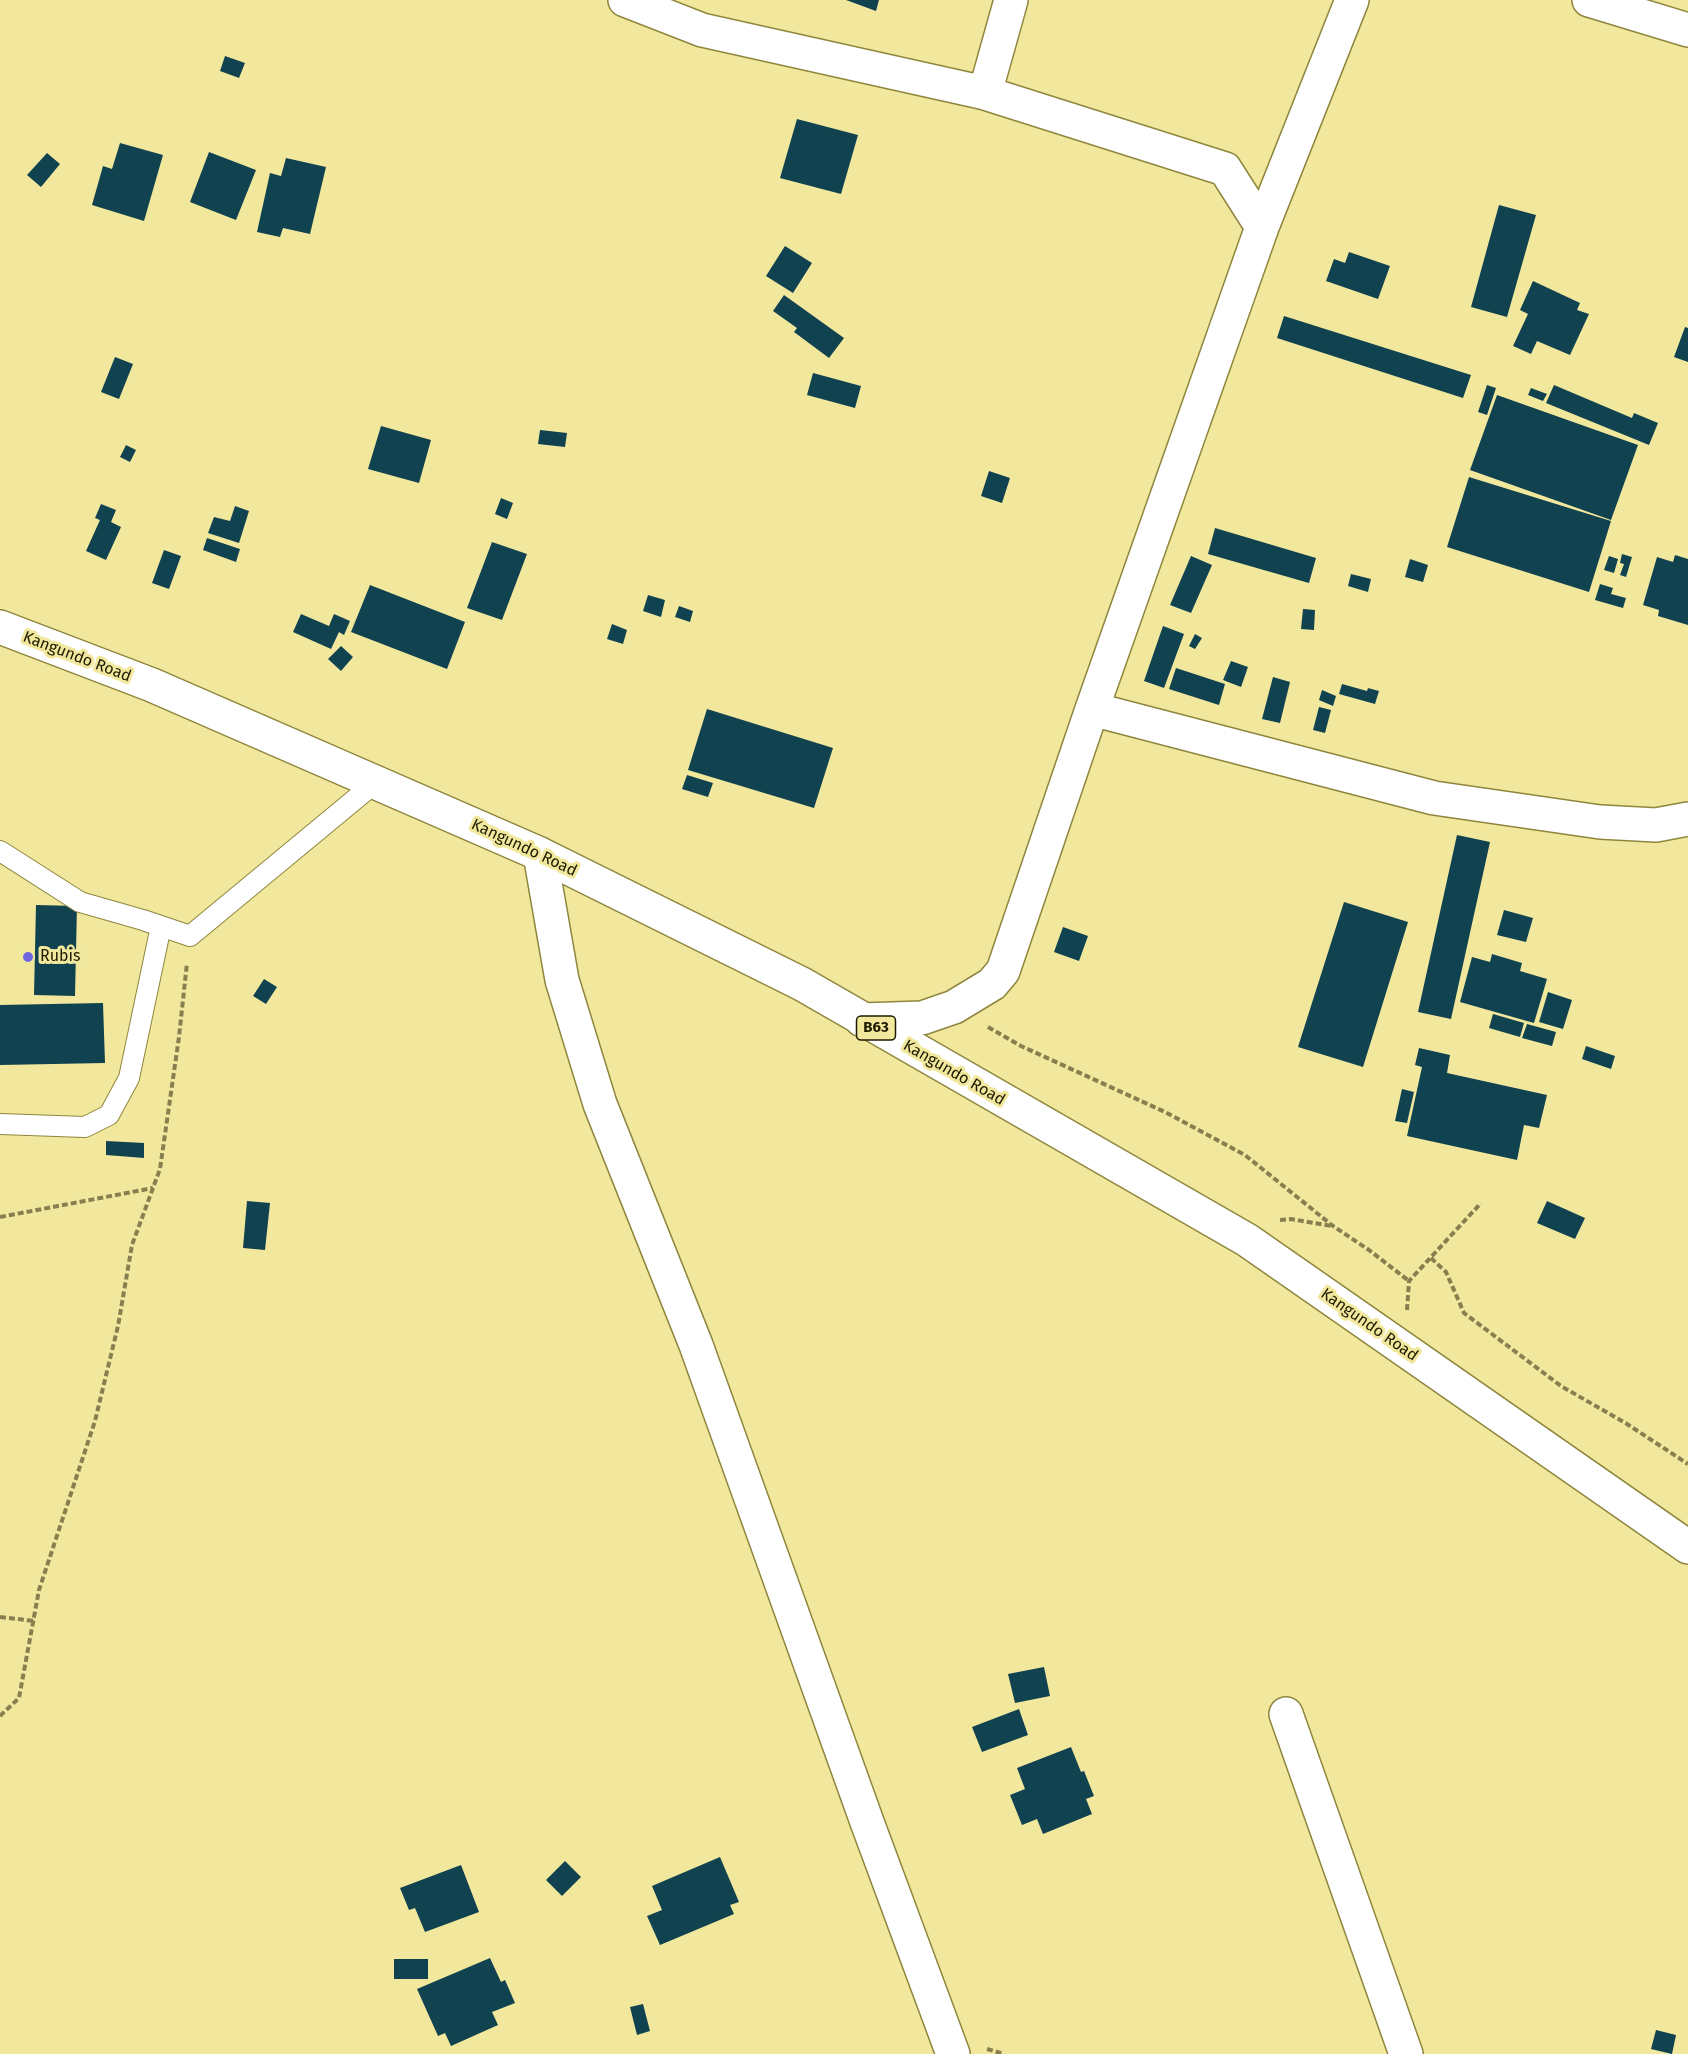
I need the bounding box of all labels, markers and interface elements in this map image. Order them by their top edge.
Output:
street label: Kangundo Road [20,628,134,686]
street label: Kangundo Road [468,815,580,881]
place label: Rubis [40,947,80,967]
marker: Rubis [21,950,35,964]
road number: B63 [856,1016,896,1040]
street label: Kangundo Road [900,1036,1008,1110]
street label: Kangundo Road [1317,1284,1421,1366]

